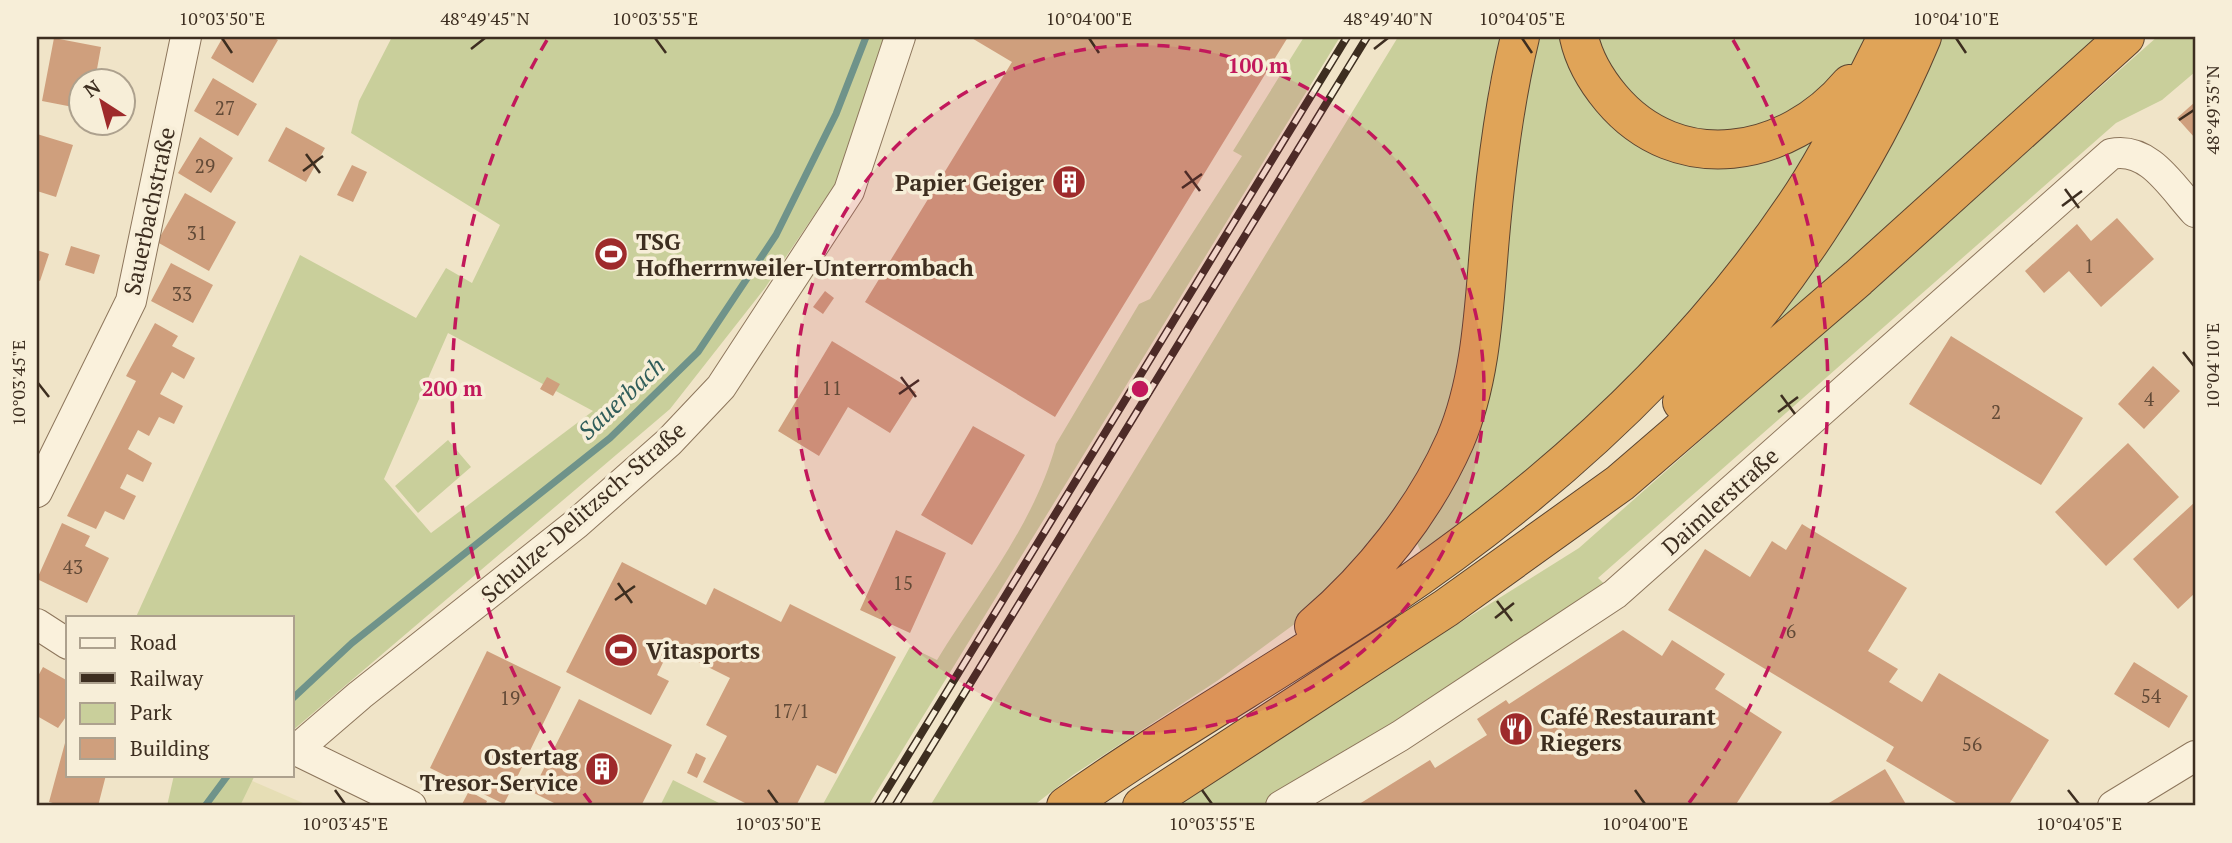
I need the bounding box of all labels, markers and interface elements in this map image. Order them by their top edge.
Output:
text: 10°03'50"E [179,6,265,30]
text: 48°49'45"N [440,6,530,30]
text: 10°03'55"E [612,6,698,30]
text: 10°04'00"E [1046,6,1132,30]
text: 48°49'40"N [1343,6,1433,30]
text: 10°04'05"E [1479,6,1565,30]
text: 10°04'10"E [1913,6,1999,30]
text: 100 m [1228,51,1289,79]
text: 48°49'35"N [2200,65,2224,155]
north arrow [66,66,136,136]
text: N [79,73,105,102]
house number: 27 [215,95,235,120]
street label: Sauerbachstraße [116,124,182,298]
house number: 29 [195,153,215,178]
building icon: Papier Geiger [1050,163,1088,201]
place label: Papier Geiger [895,167,1044,198]
house number: 31 [187,220,207,245]
place label: TSG Hofherrnweiler-Unterrombach [636,226,974,283]
sports icon: TSG Hofherrnweiler-Unterrombach [592,235,630,273]
house number: 1 [2084,253,2094,278]
house number: 33 [172,281,192,306]
text: 10°04'10"E [2200,323,2224,409]
text: 10°03'45"E [6,340,30,426]
water label: Sauerbach [571,350,671,446]
text: 200 m [422,374,483,402]
house number: 11 [822,375,842,400]
centre of rings [1128,377,1152,401]
house number: 4 [2144,386,2155,411]
house number: 2 [1991,399,2001,424]
street label: Schulze-Delitzsch-Straße [474,414,692,610]
street label: Daimlerstraße [1655,440,1785,562]
house number: 43 [63,554,83,579]
house number: 15 [893,570,913,595]
legend [66,616,294,776]
house number: 6 [1786,618,1796,643]
text: Road [130,628,177,656]
sports icon: Vitasports [602,631,640,669]
place label: Vitasports [646,635,760,666]
text: Railway [130,664,204,692]
house number: 54 [2141,683,2162,708]
house number: 19 [500,685,520,710]
text: Park [130,698,172,726]
house number: 17/1 [773,698,809,723]
place label: Café Restaurant Riegers [1540,701,1716,758]
restaurant icon: Café Restaurant Riegers [1497,710,1535,748]
house number: 56 [1962,731,1982,756]
text: Building [130,734,210,762]
place label: Ostertag Tresor-Service [420,741,579,798]
building icon: Ostertag Tresor-Service [583,750,621,788]
text: 10°03'45"E [302,811,388,835]
text: 10°03'50"E [735,811,821,835]
text: 10°03'55"E [1169,811,1255,835]
text: 10°04'00"E [1602,811,1688,835]
text: 10°04'05"E [2036,811,2122,835]

